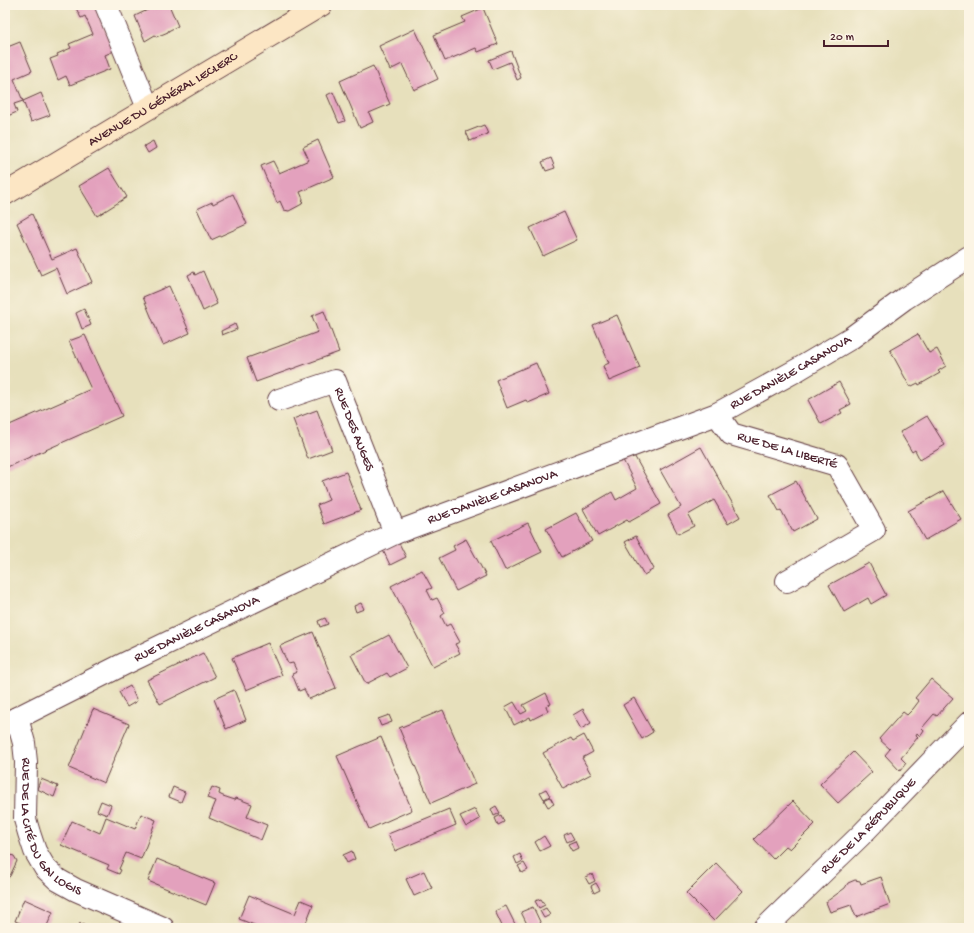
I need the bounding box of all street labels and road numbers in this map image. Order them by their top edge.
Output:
street label: AVENUE DU GÉNÉRAL LECLERC [86,49,241,150]
street label: RUE DANIÈLE CASANOVA [727,331,855,413]
street label: RUE DES AUGES [331,385,378,474]
street label: RUE DE LA LIBERTÉ [736,429,840,472]
street label: RUE DANIÈLE CASANOVA [425,466,560,528]
street label: RUE DANIÈLE CASANOVA [132,592,263,665]
street label: RUE DE LA CITÉ DU GAI LOGIS [18,757,85,899]
street label: RUE DE LA RÉPUBLIQUE [818,774,920,877]

